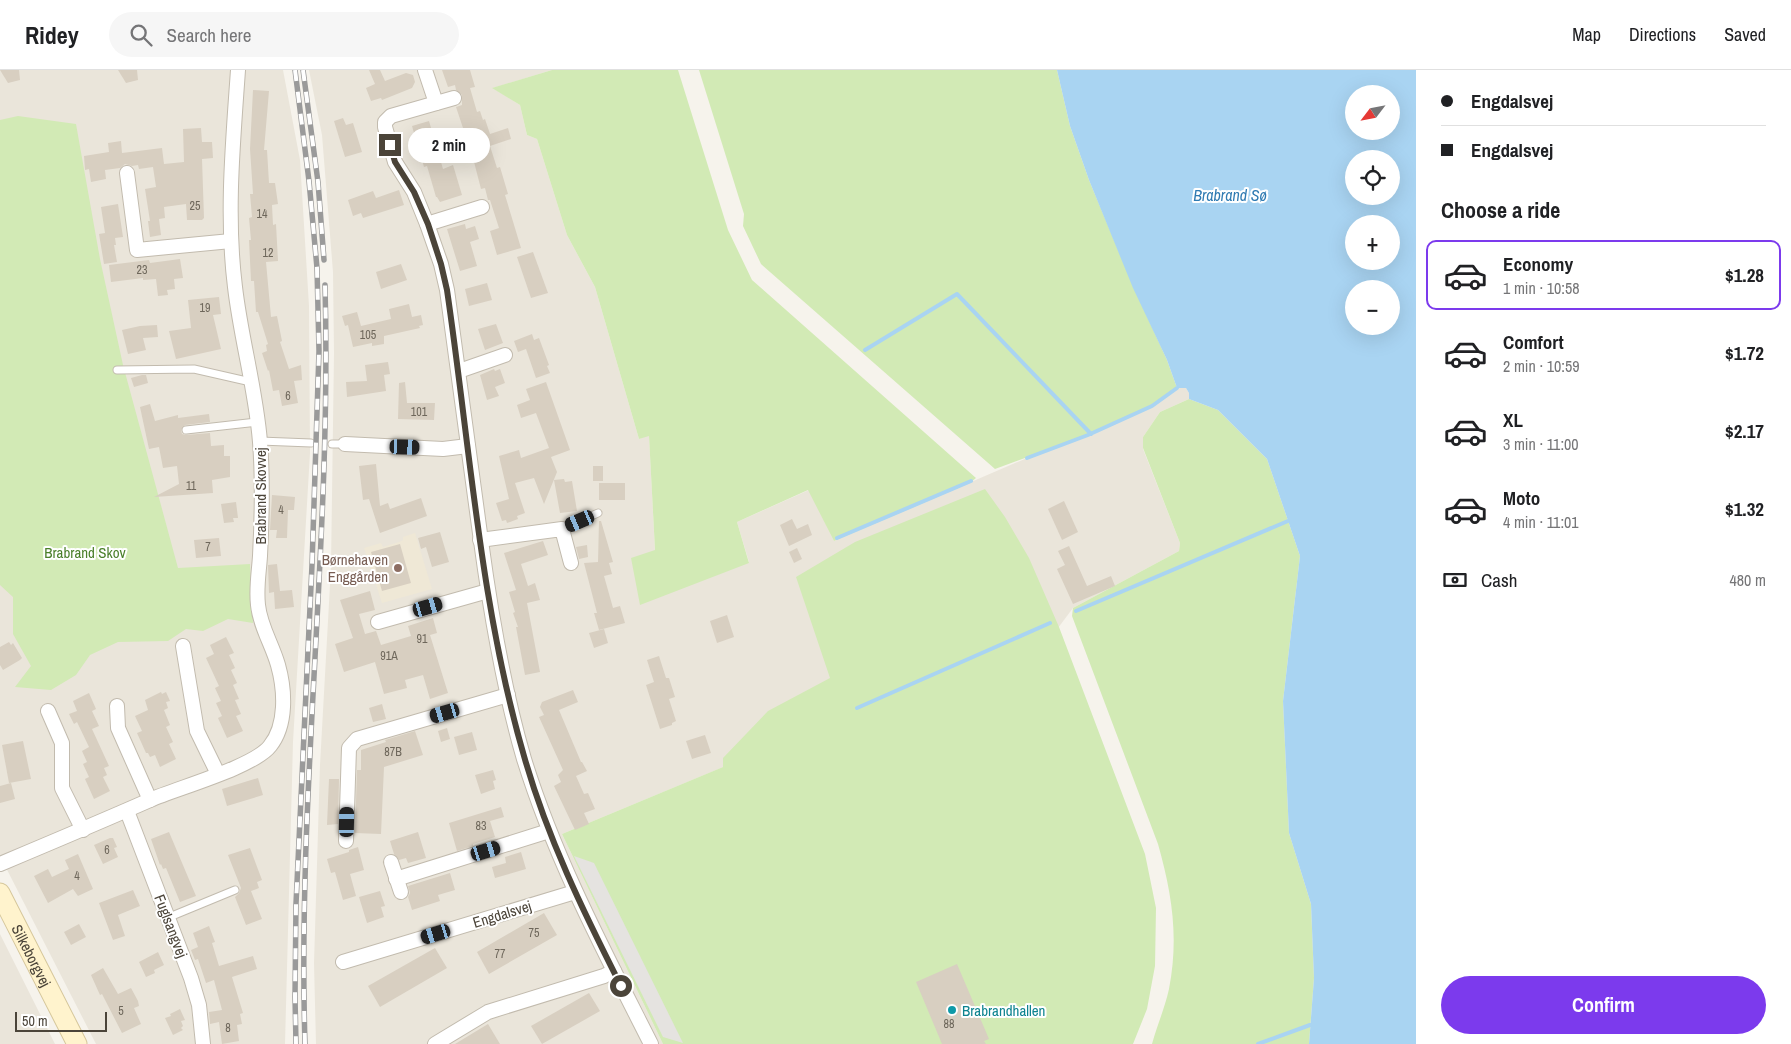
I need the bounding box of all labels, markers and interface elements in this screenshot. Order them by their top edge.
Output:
search box [109,12,459,57]
text: Ridey [25,19,79,51]
icon: search [127,21,155,49]
text: Search here [167,22,251,48]
text: Map [1572,22,1601,47]
text: Directions [1629,22,1696,47]
text: Saved [1724,22,1766,47]
north arrow [1345,85,1400,140]
map controls [1345,85,1400,335]
text: Engdalsvej [1471,88,1553,114]
callout: 2 min [408,128,490,162]
route end [379,134,401,156]
text: 2 min [432,134,466,156]
text: Engdalsvej [1471,137,1553,163]
button: locate [1345,150,1400,205]
water label: Brabrand Sø [1193,184,1267,206]
text: Choose a ride [1441,195,1560,225]
house number: 25 [190,198,201,214]
house number: 14 [257,206,268,222]
button: + [1345,215,1400,270]
house number: 12 [263,245,273,261]
text: Economy [1503,251,1573,277]
icon: car [1443,253,1488,298]
house number: 23 [137,262,147,278]
text: $1.28 [1725,262,1764,288]
text: 1 min · 10:58 [1503,277,1580,299]
button: − [1345,280,1400,335]
house number: 19 [200,300,210,316]
house number: 105 [360,327,377,343]
text: Comfort [1503,329,1564,355]
icon: car [1443,331,1488,376]
text: $1.72 [1725,340,1764,366]
text: 2 min · 10:59 [1503,355,1580,377]
house number: 6 [285,388,291,404]
house number: 101 [411,404,428,420]
text: XL [1503,407,1523,433]
icon: car [1443,409,1488,454]
text: $2.17 [1725,418,1764,444]
text: 3 min · 11:00 [1503,433,1579,455]
car [389,439,420,455]
street label: Brabrand Skovvej [250,447,271,545]
house number: 11 [186,478,197,494]
text: Moto [1503,485,1540,511]
icon: car [1443,487,1488,532]
text: $1.32 [1725,496,1764,522]
house number: 4 [278,502,284,518]
car [563,508,596,534]
text: 4 min · 11:01 [1503,511,1579,533]
house number: 7 [205,539,211,555]
park label: Brabrand Skov [44,542,127,563]
place label: Børnehaven Enggården [322,549,388,587]
marker: Børnehaven Enggården [392,562,404,574]
icon: cash [1441,566,1469,594]
text: Cash [1481,567,1517,593]
text: 480 m [1730,569,1766,591]
car [411,596,444,618]
house number: 91 [417,631,428,647]
house number: 91A [380,648,398,664]
car [428,702,461,724]
house number: 87B [384,744,402,760]
car [339,807,354,837]
house number: 83 [476,818,486,834]
car [469,839,502,863]
house number: 6 [104,842,110,858]
house number: 4 [74,868,80,884]
street label: Fuglsangvej [149,891,193,961]
street label: Engdalsvej [470,895,534,933]
street label: Silkeborgvej [7,920,57,990]
car [419,922,452,946]
house number: 75 [529,925,540,941]
house number: 77 [495,946,506,962]
route start [610,975,632,997]
button: Confirm [1441,976,1766,1034]
place label: Brabrandhallen [962,1000,1045,1021]
house number: 5 [118,1003,124,1019]
marker: Brabrandhallen [946,1004,958,1016]
scale bar [15,1009,108,1032]
text: 50 m [22,1012,48,1030]
house number: 88 [944,1016,954,1032]
house number: 8 [225,1020,231,1036]

